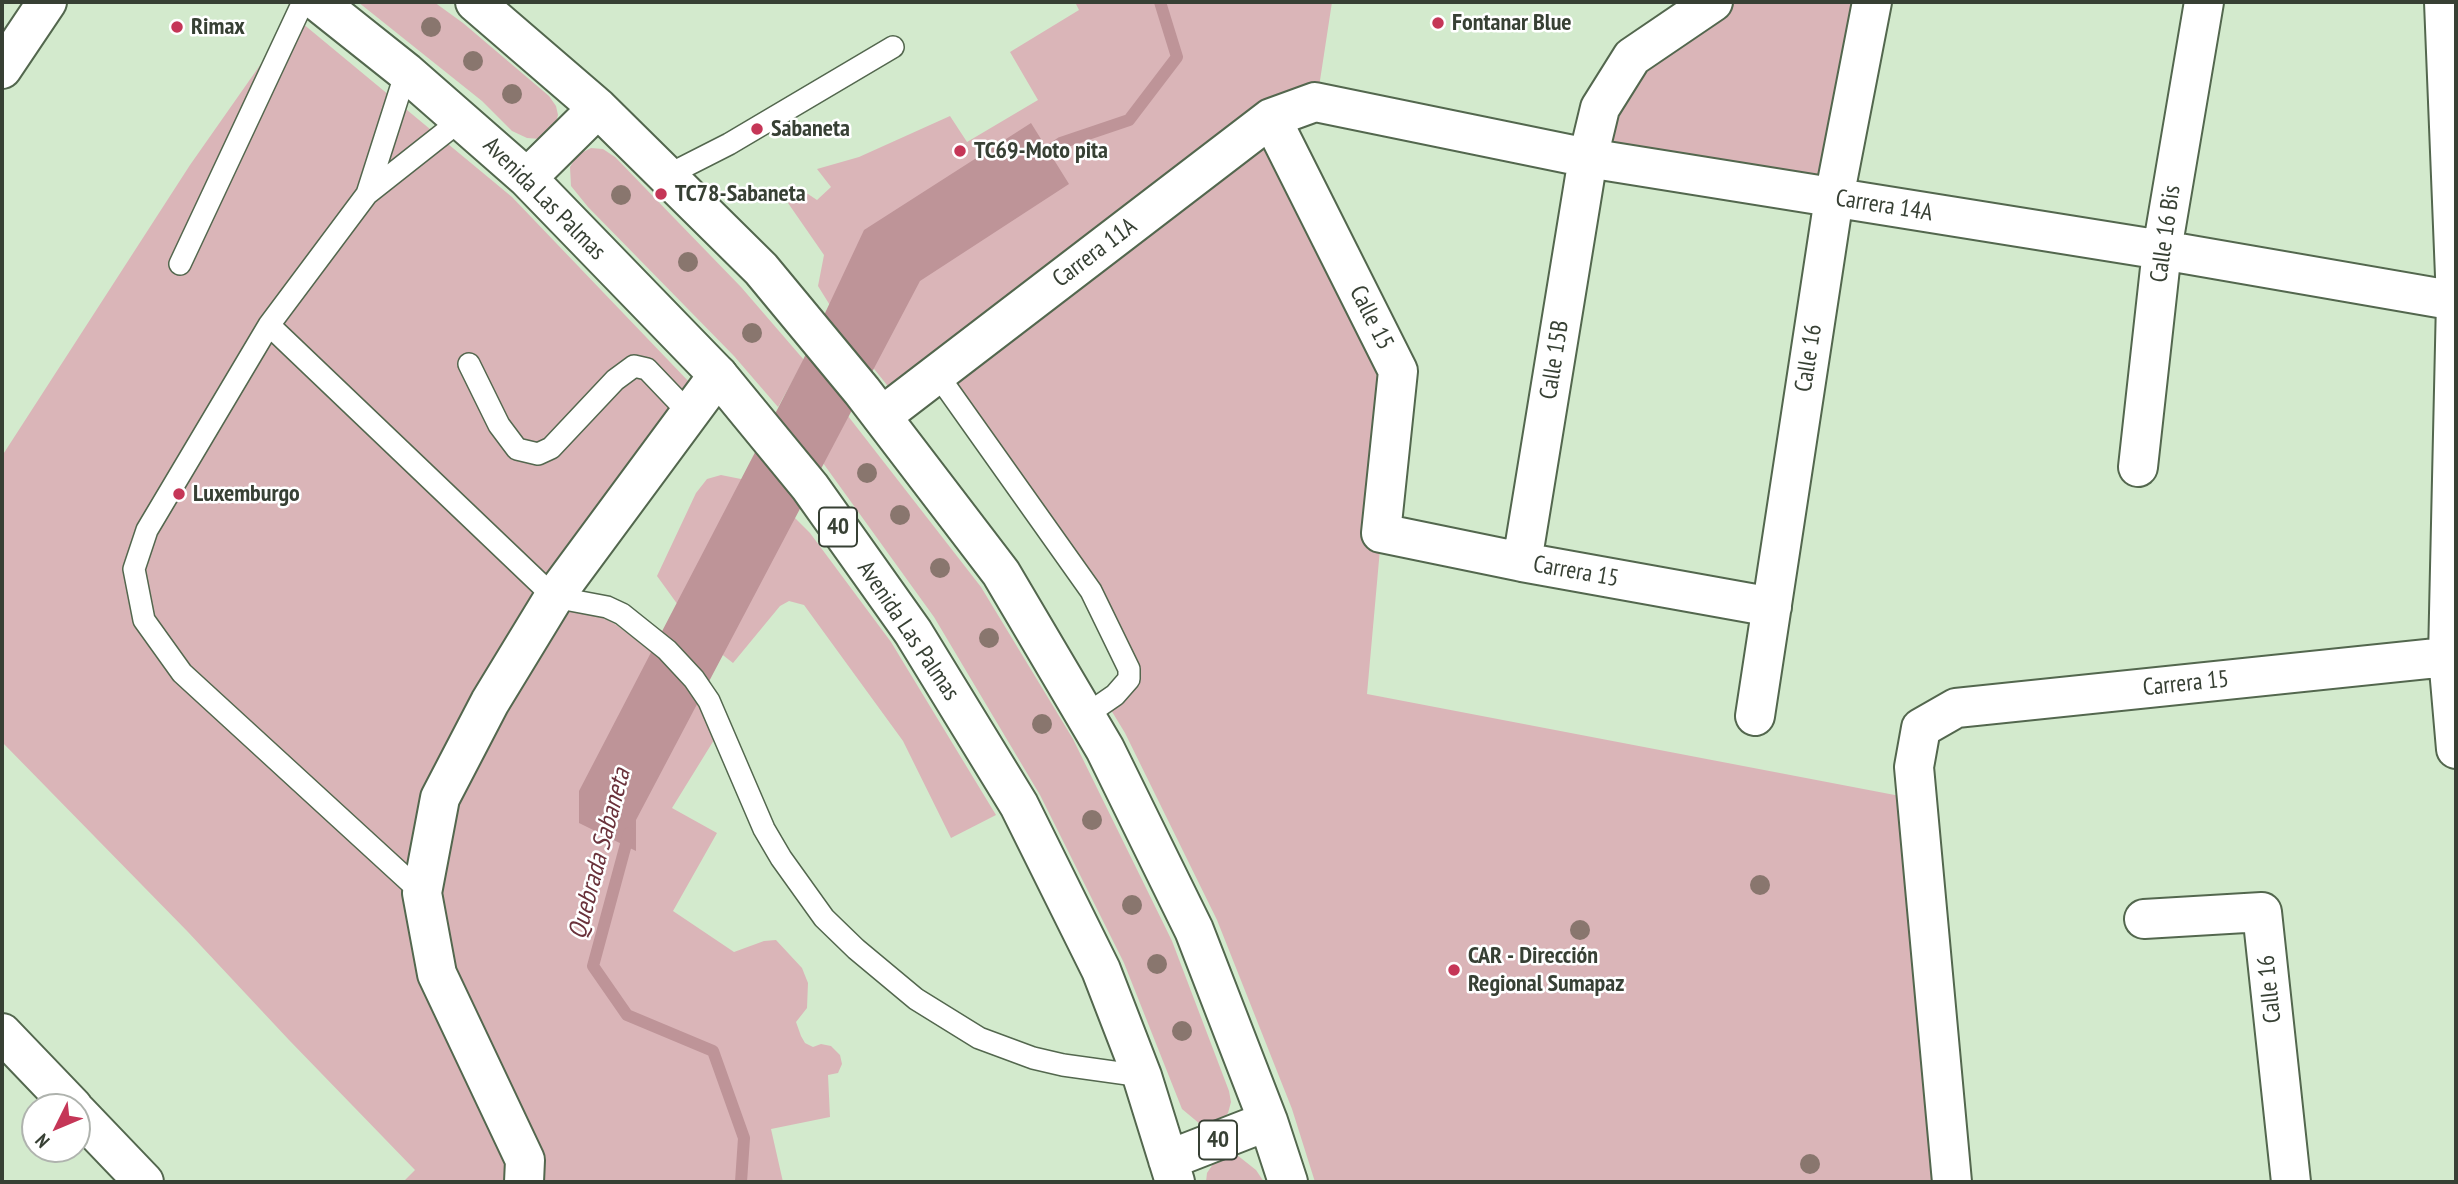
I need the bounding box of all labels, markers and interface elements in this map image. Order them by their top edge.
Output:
place label: Fontanar Blue [1452,9,1572,37]
place label: Rimax [191,13,245,41]
marker: Fontanar Blue [1430,15,1446,31]
marker: Rimax [169,19,185,35]
place label: Sabaneta [771,115,850,143]
marker: Sabaneta [749,121,765,137]
street label: Avenida Las Palmas [477,132,611,266]
place label: TC69-Moto pita [974,137,1108,165]
marker: TC69-Moto pita [952,143,968,159]
place label: TC78-Sabaneta [675,180,806,208]
street label: Carrera 14A [1834,184,1934,228]
street label: Calle 16 Bis [2145,184,2187,284]
marker: TC78-Sabaneta [653,186,669,202]
street label: Carrera 11A [1047,212,1143,294]
street label: Calle 15 [1343,281,1399,355]
street label: Calle 15B [1535,319,1575,401]
street label: Calle 16 [1789,322,1829,394]
place label: Luxemburgo [193,480,300,508]
marker: Luxemburgo [171,486,187,502]
road number: 40 [819,508,857,547]
street label: Carrera 15 [1531,550,1621,594]
street label: Avenida Las Palmas [851,556,965,706]
street label: Carrera 15 [2142,665,2230,703]
water label: Quebrada Sabaneta [562,765,638,943]
place label: CAR - Dirección Regional Sumapaz [1468,942,1624,998]
street label: Calle 16 [2252,954,2288,1024]
marker: CAR - Dirección Regional Sumapaz [1446,962,1462,978]
north arrow [21,1093,91,1163]
road number: 40 [1199,1120,1237,1160]
text: N [30,1129,54,1153]

